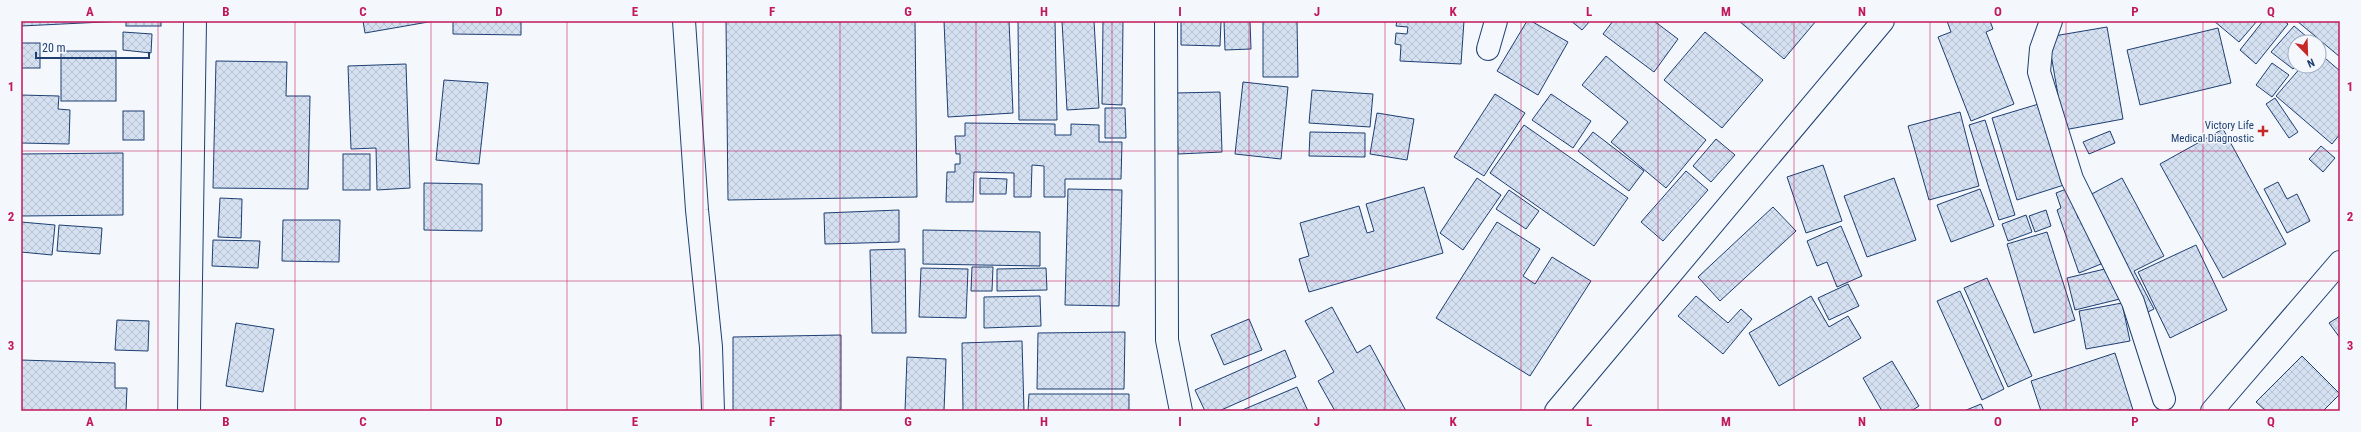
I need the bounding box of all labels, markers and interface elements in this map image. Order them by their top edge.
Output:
text: A [86,4,94,19]
text: B [222,4,230,19]
text: C [359,4,367,19]
text: D [495,4,503,19]
text: E [632,4,639,19]
text: F [769,4,775,19]
text: G [904,4,912,19]
text: H [1040,4,1048,19]
text: I [1178,4,1182,19]
text: J [1314,4,1320,19]
text: K [1449,4,1457,19]
text: L [1586,4,1592,19]
text: M [1721,4,1731,19]
text: N [1858,4,1866,19]
text: O [1994,4,2002,19]
text: P [2131,4,2139,19]
text: Q [2267,4,2275,19]
scale bar [36,34,149,60]
north arrow [2287,34,2327,74]
text: 20 m [42,41,66,55]
text: N [2305,55,2316,70]
text: 1 [8,79,14,94]
text: 1 [2347,79,2353,94]
place label: Victory Life Medical Diagnostic [2171,119,2254,145]
marker: Victory Life Medical Diagnostic [2257,125,2269,137]
text: 2 [8,209,15,224]
text: 2 [2347,209,2354,224]
text: 3 [8,338,14,353]
text: 3 [2347,338,2353,353]
text: A [86,414,94,429]
text: B [222,414,230,429]
text: C [359,414,367,429]
text: D [495,414,503,429]
text: E [632,414,639,429]
text: F [769,414,775,429]
text: G [904,414,912,429]
text: H [1040,414,1048,429]
text: I [1178,414,1182,429]
text: J [1314,414,1320,429]
text: K [1449,414,1457,429]
text: L [1586,414,1592,429]
text: M [1721,414,1731,429]
text: N [1858,414,1866,429]
text: O [1994,414,2002,429]
text: P [2131,414,2139,429]
text: Q [2267,414,2275,429]

